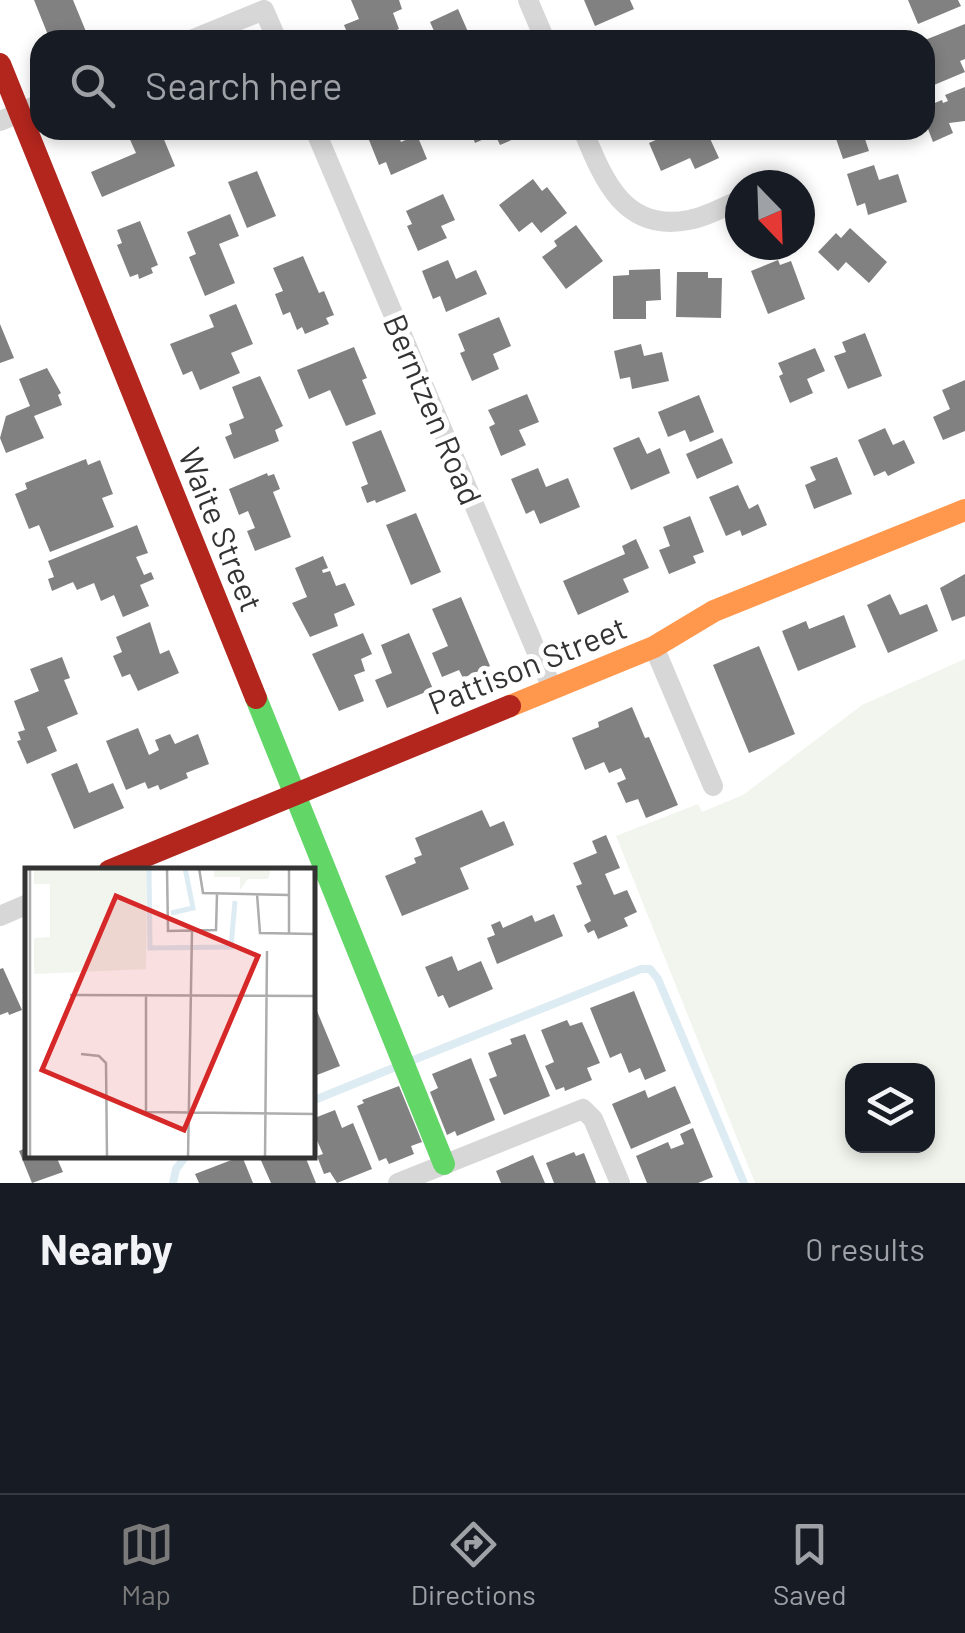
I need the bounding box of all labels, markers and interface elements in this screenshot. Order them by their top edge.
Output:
search box [30,30,935,140]
icon: search [65,58,120,113]
text: Search here [145,62,343,108]
north arrow [725,170,815,260]
street label: Berntzen Road [377,308,491,510]
street label: Waite Street [172,442,272,616]
street label: Pattison Street [422,607,632,721]
inset map [25,868,315,1158]
map controls [845,1063,935,1153]
button: layers [845,1063,935,1153]
text: Nearby [40,1223,173,1273]
text: 0 results [805,1229,925,1267]
tab: Map [119,1517,174,1611]
tab: Directions [411,1517,536,1611]
tab: Saved [773,1517,846,1611]

